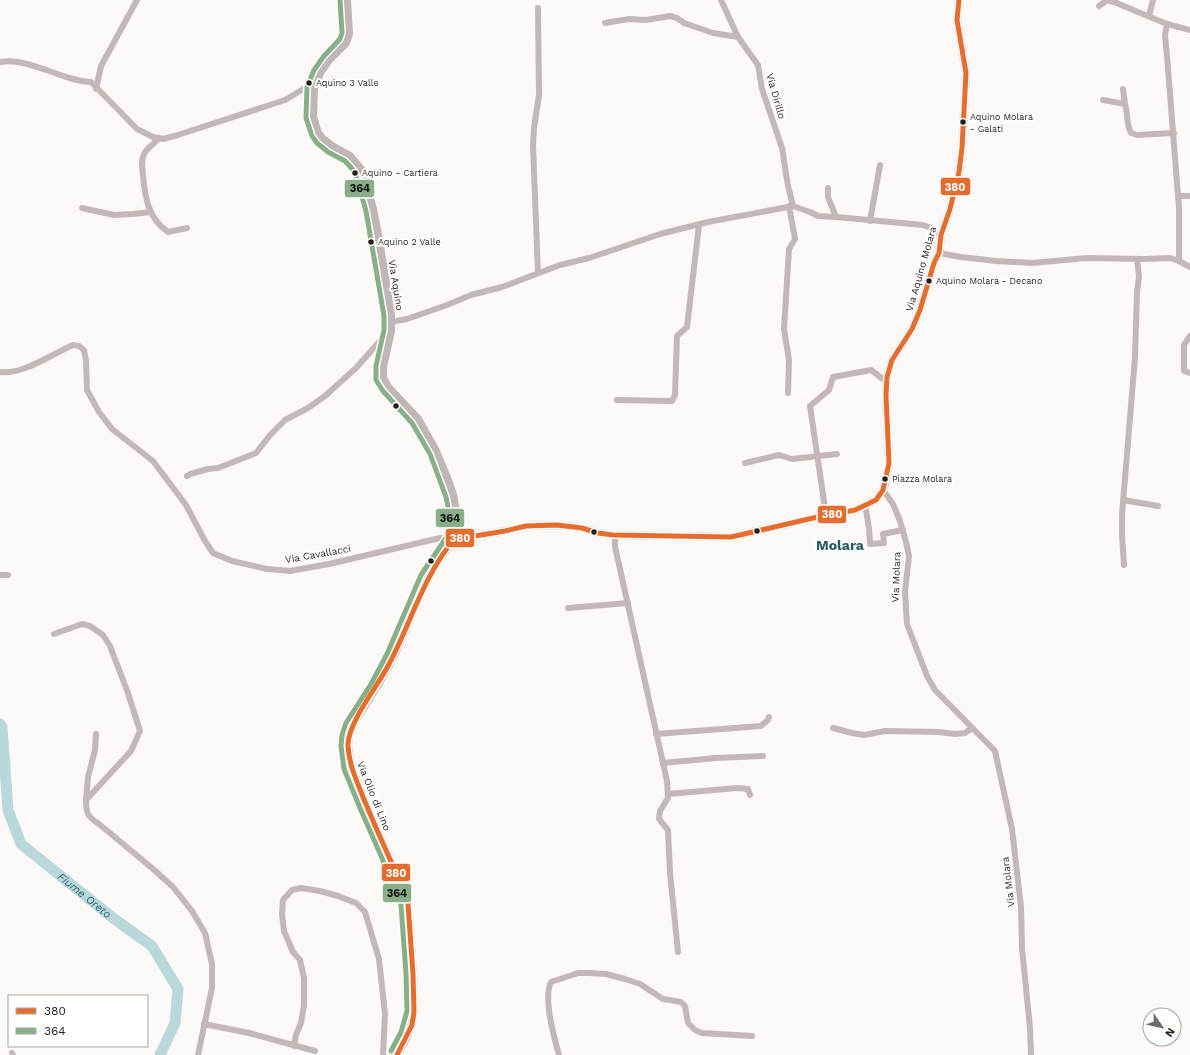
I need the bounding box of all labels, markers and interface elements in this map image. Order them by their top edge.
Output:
street label: Via Dirillo [764,72,788,120]
marker: Aquino 3 Valle [304,78,314,88]
place label: Aquino 3 Valle [316,78,379,88]
place label: Aquino Molara - Galati [970,112,1033,134]
marker: Aquino Molara - Galati [958,117,968,127]
marker: Aquino - Cartiera [350,168,360,178]
place label: Aquino - Cartiera [362,168,438,178]
line badge: 380 [940,177,971,196]
line badge: 364 [344,179,375,198]
text: 380 [945,181,965,194]
text: 364 [350,182,370,195]
street label: Via Aquino Molara [904,225,938,313]
marker: Aquino 2 Valle [366,237,376,247]
place label: Aquino 2 Valle [378,237,441,247]
street label: Via Aquino [387,259,405,311]
marker: Aquino Molara - Decano [924,276,934,286]
place label: Aquino Molara - Decano [936,276,1042,286]
unlabelled marker [391,401,401,411]
marker: Piazza Molara [880,474,890,484]
place label: Piazza Molara [892,474,952,484]
line badge: 380 [817,505,847,524]
line badge: 364 [435,508,465,528]
text: 380 [822,508,842,521]
text: 364 [440,512,460,525]
unlabelled marker [752,526,762,536]
unlabelled marker [589,527,599,537]
line badge: 380 [445,528,475,548]
text: 380 [450,532,470,545]
district label: Molara [816,537,865,553]
street label: Via Cavallacci [284,543,352,565]
street label: Via Molara [890,551,902,603]
unlabelled marker [426,556,436,566]
street label: Via Olio di Lino [355,760,393,832]
street label: Via Molara [999,856,1017,908]
line badge: 380 [381,863,411,882]
text: 380 [386,867,406,880]
water label: Fiume Oreto [55,870,114,921]
line badge: 364 [382,883,412,903]
text: 364 [387,887,407,900]
legend [8,995,148,1047]
text: 380 [44,1004,66,1018]
north arrow [1142,1007,1182,1047]
text: 364 [44,1024,66,1038]
text: N [1162,1025,1178,1039]

